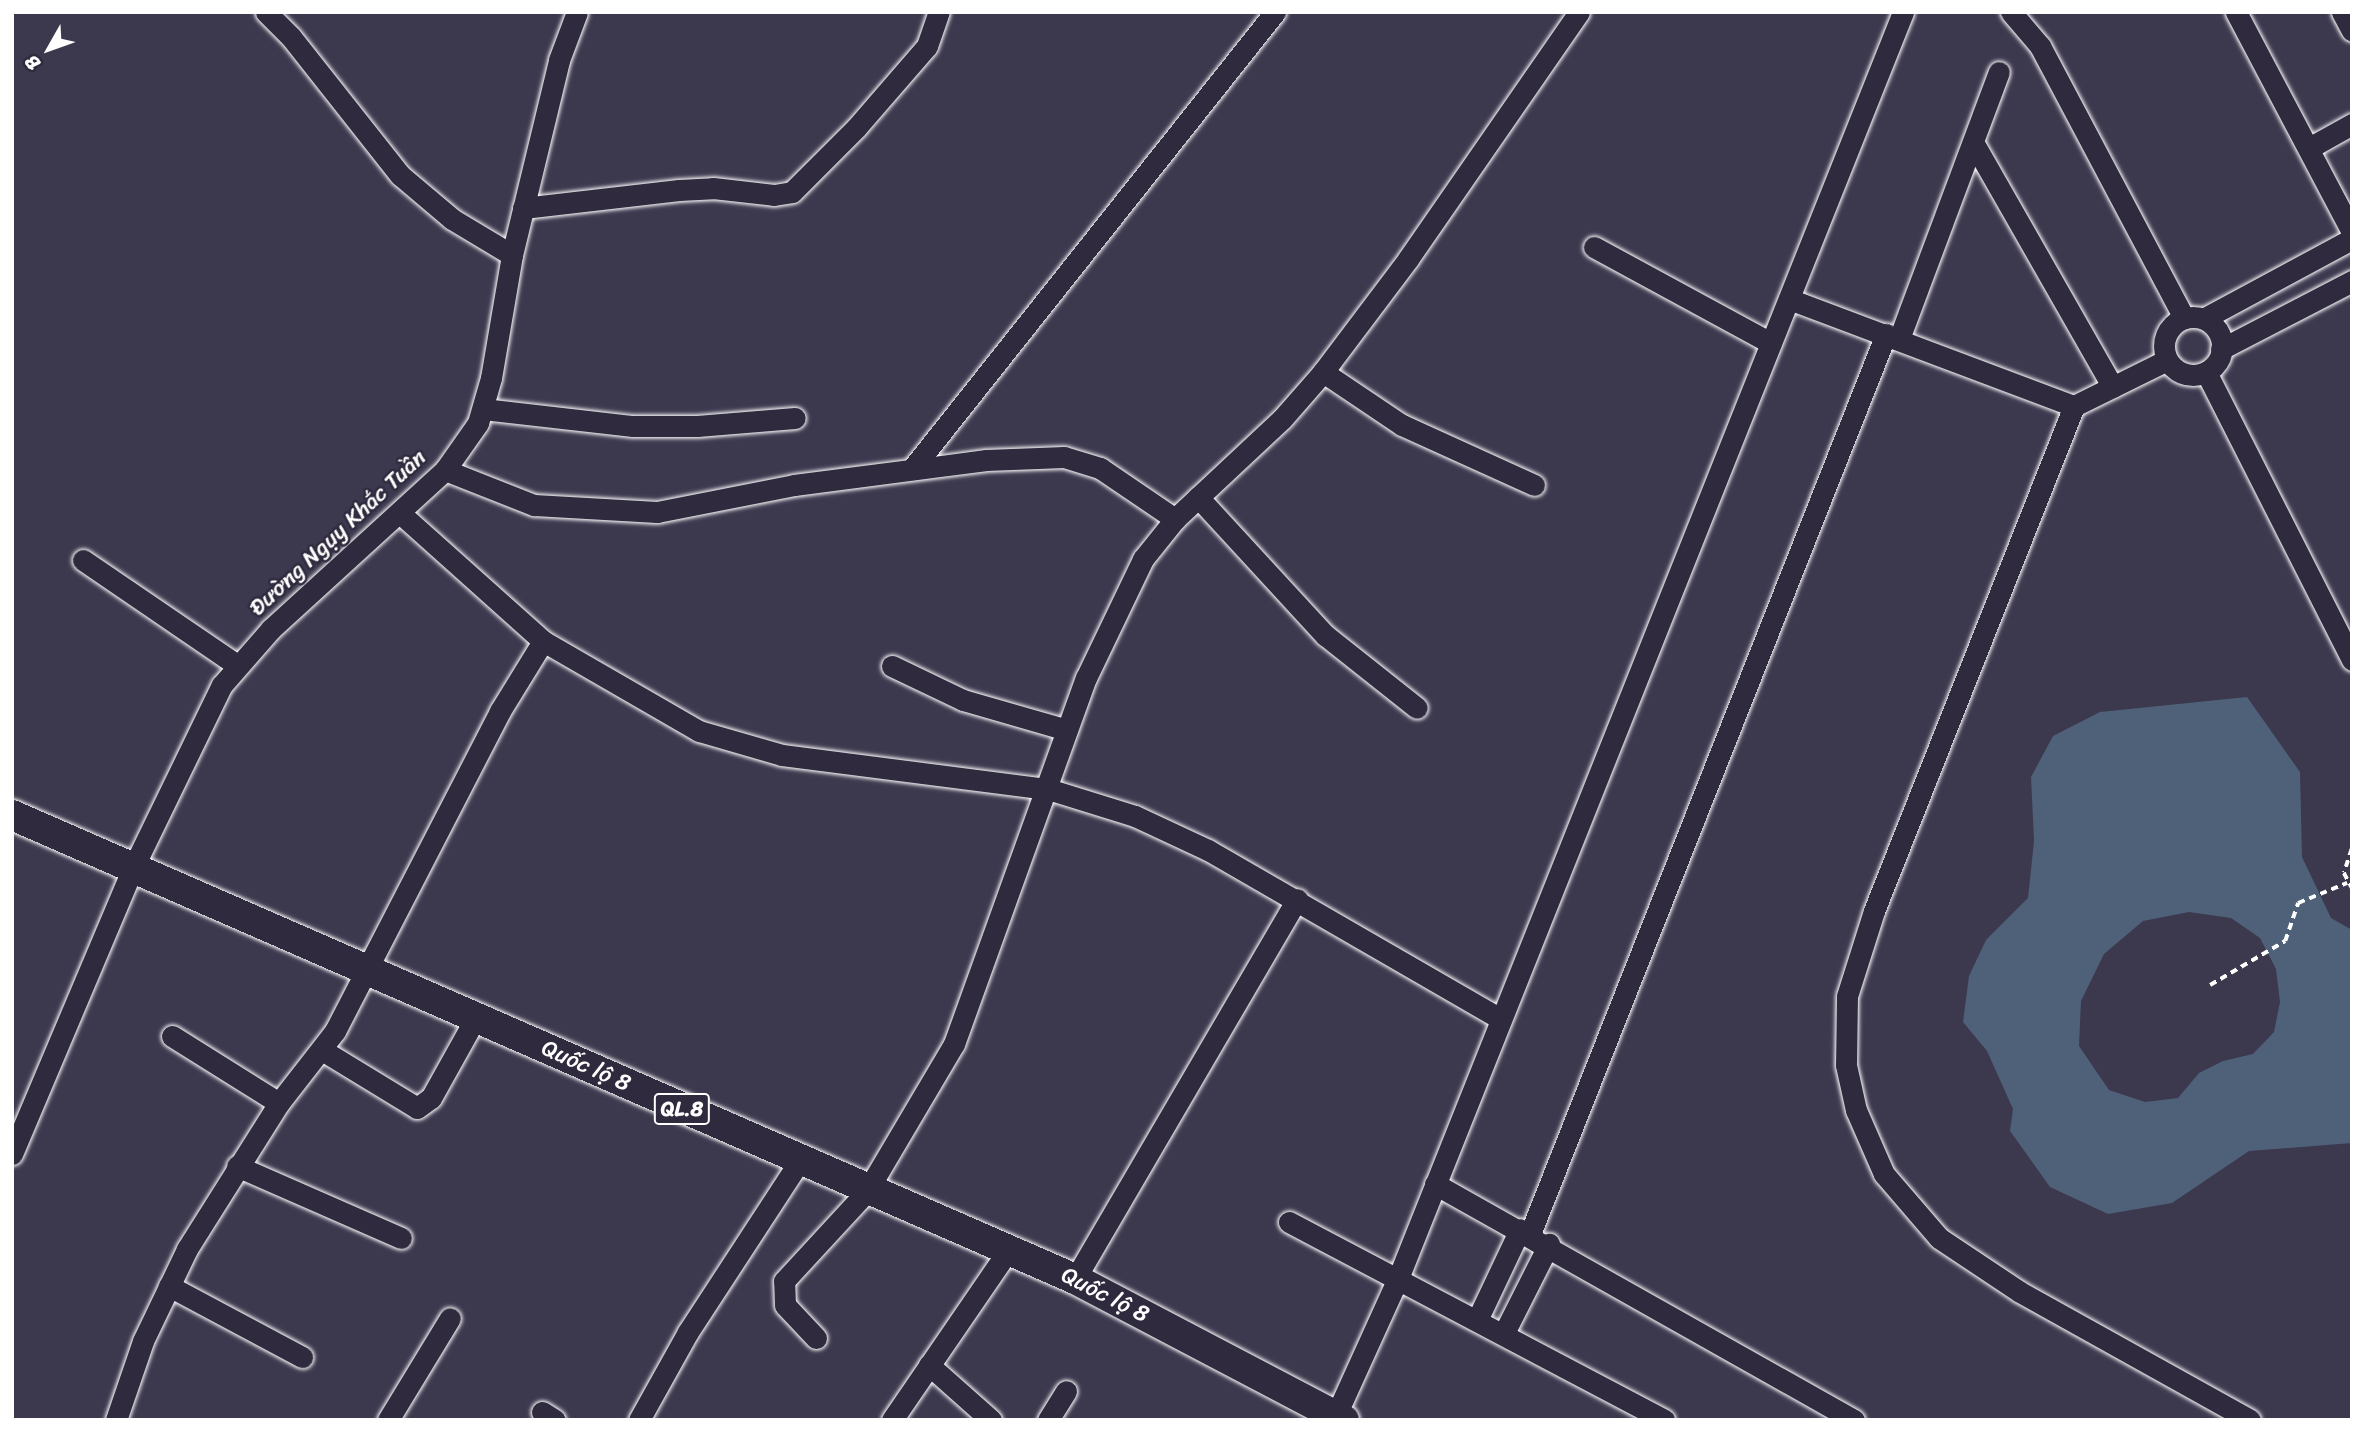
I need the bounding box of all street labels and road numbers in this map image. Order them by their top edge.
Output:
street label: Đường Ngụy Khắc Tuần [244,444,432,622]
street label: Quốc lộ 8 [537,1034,635,1098]
road number: QL.8 [652,1092,712,1126]
street label: Quốc lộ 8 [1057,1261,1153,1329]

